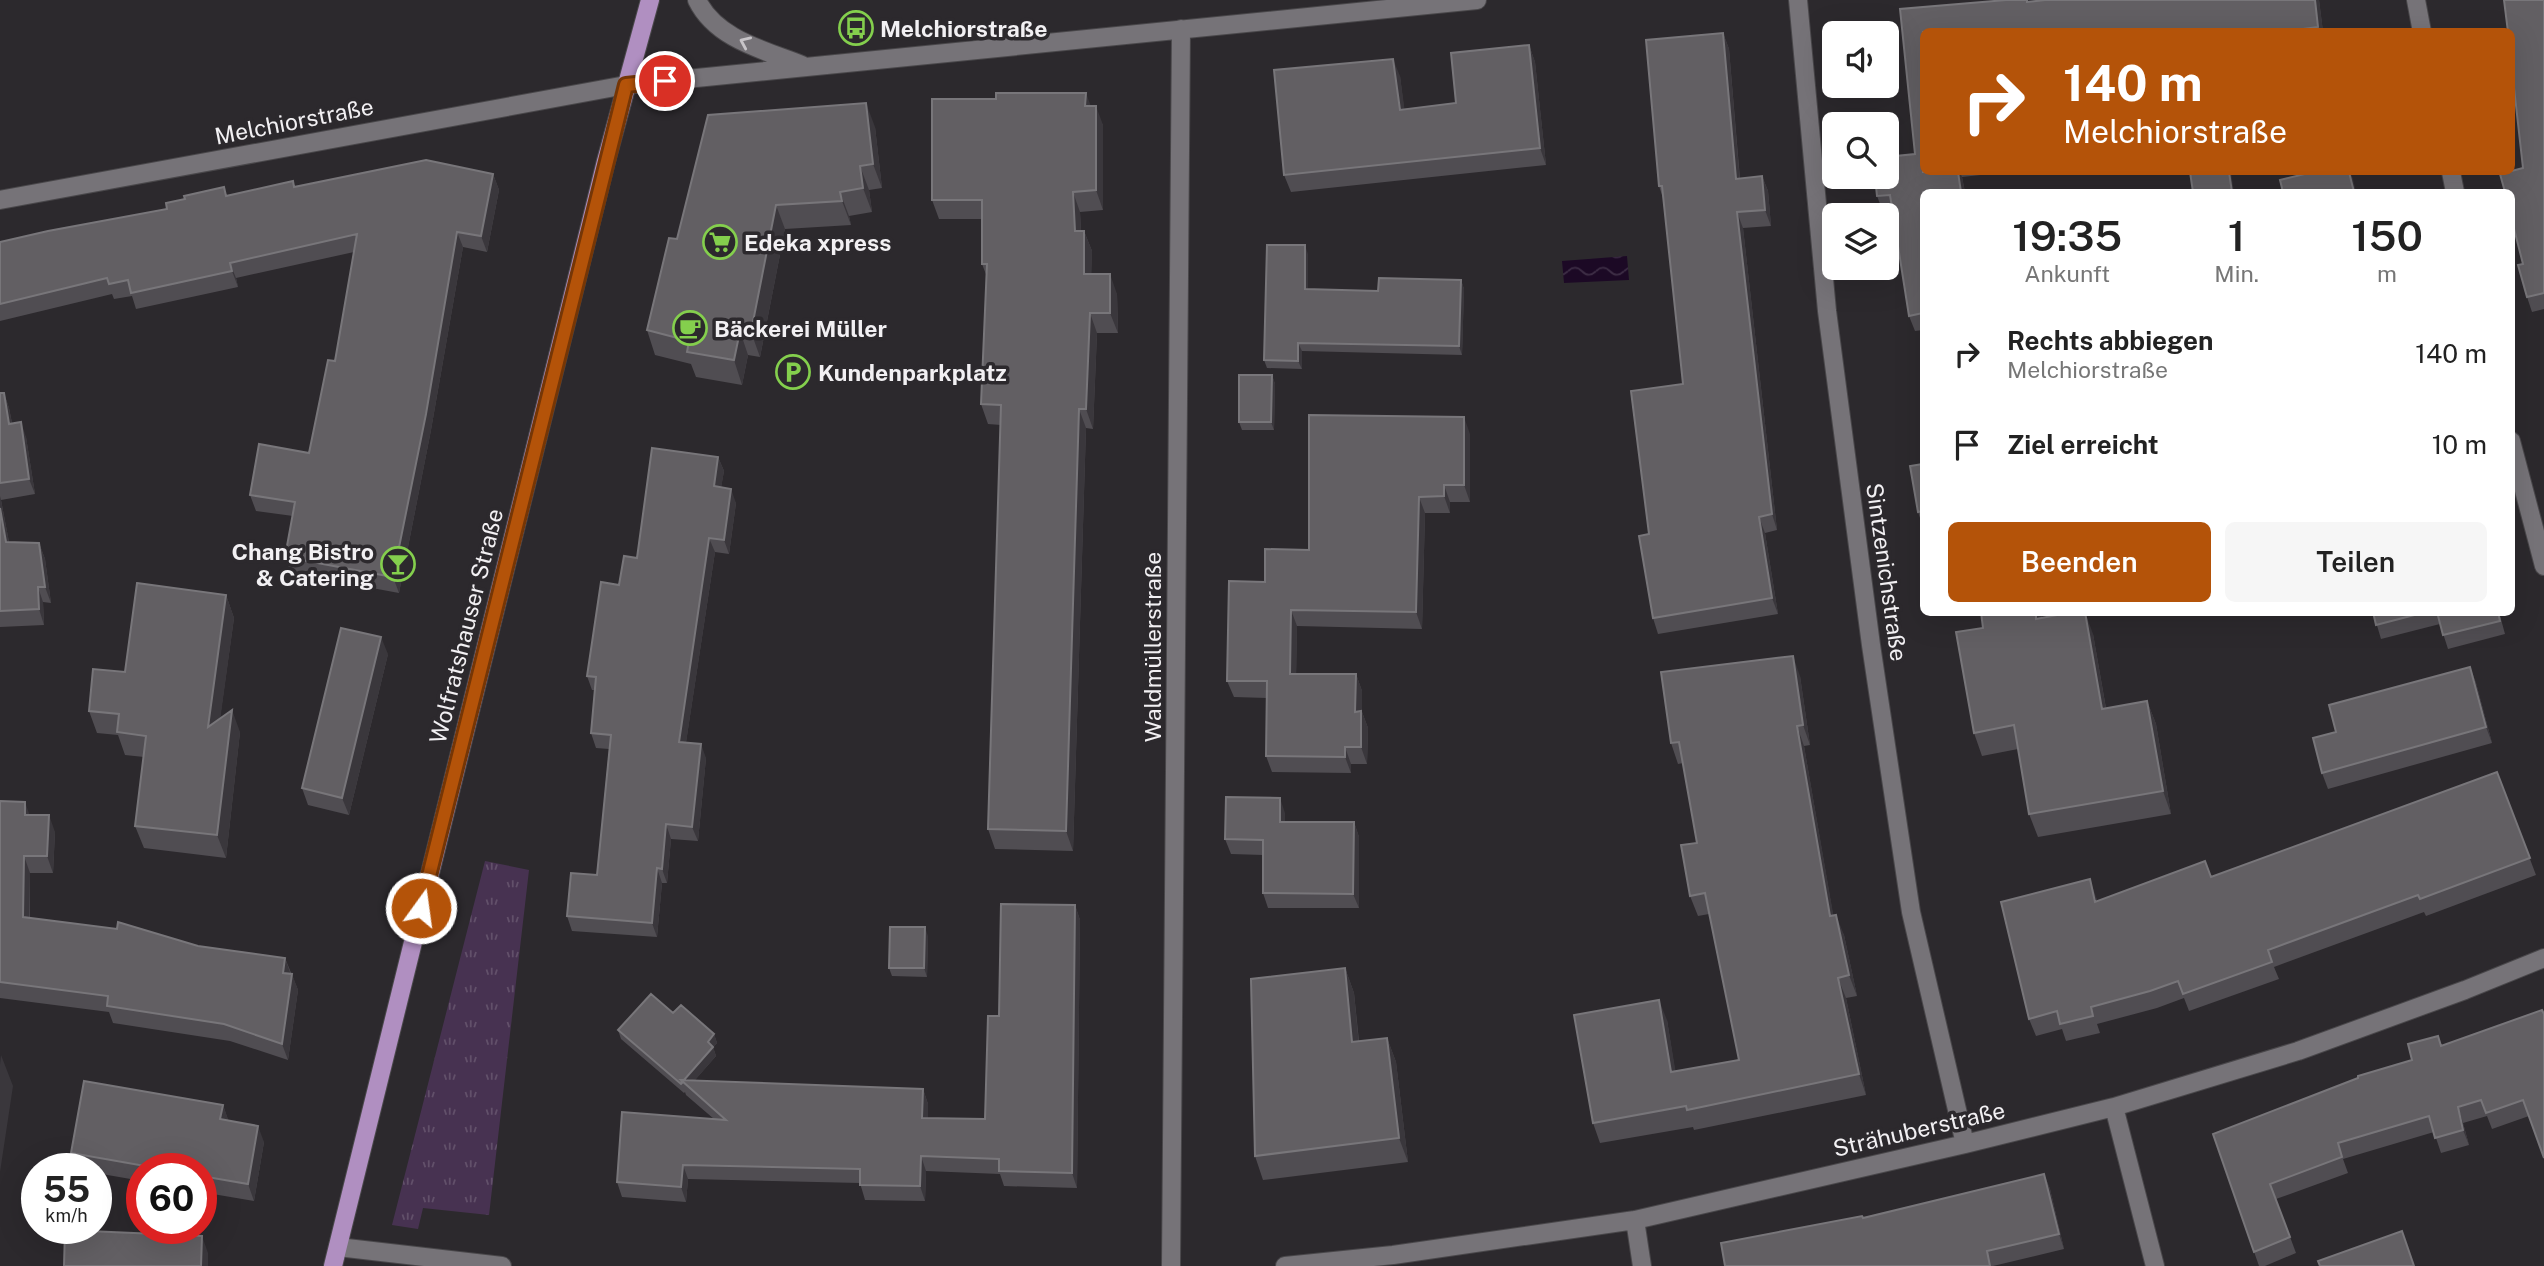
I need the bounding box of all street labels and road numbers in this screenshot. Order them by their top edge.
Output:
street label: Melchiorstraße [212,92,376,150]
street label: Sintzenichstraße [1861,481,1913,663]
street label: Wolfratshauser Straße [424,506,508,746]
street label: Waldmüllerstraße [1139,552,1166,742]
street label: Strähuberstraße [1830,1096,2008,1162]

